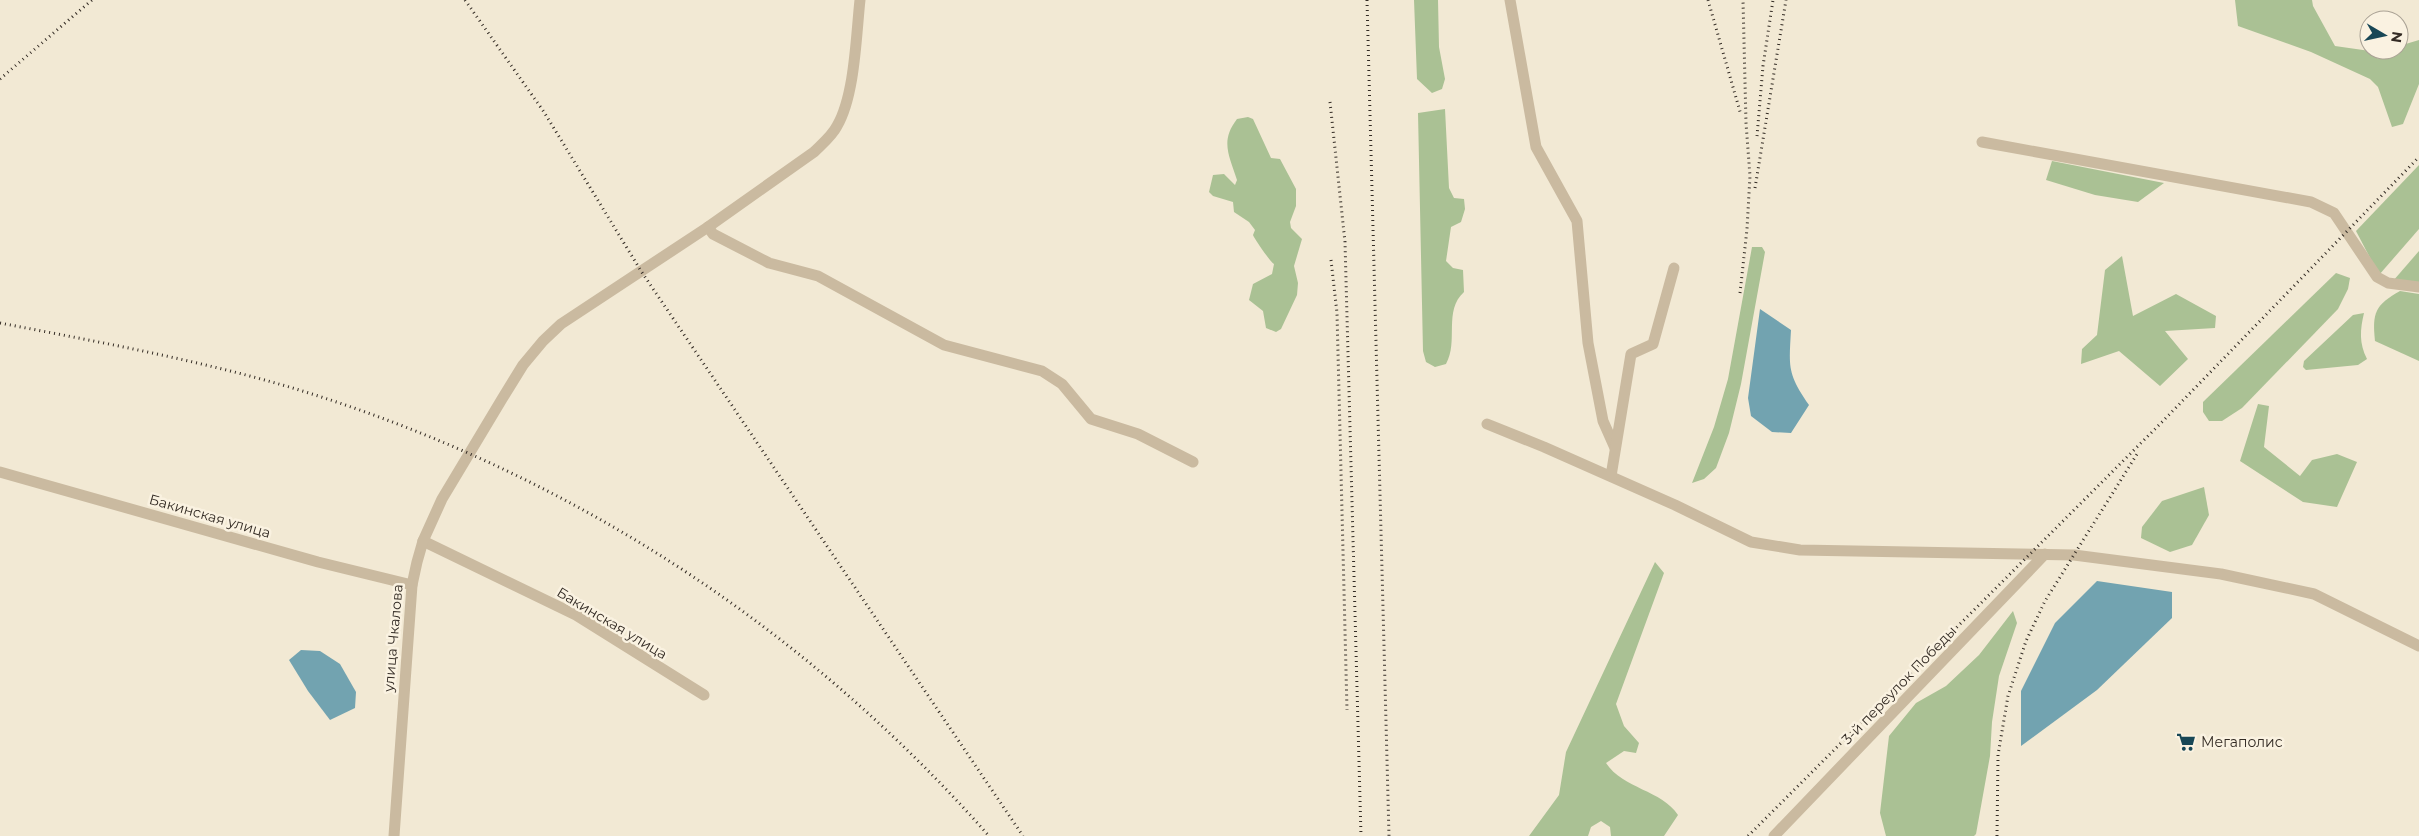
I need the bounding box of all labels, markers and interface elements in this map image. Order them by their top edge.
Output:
north arrow [2359,10,2409,60]
text: N [2387,30,2407,44]
street label: Бакинская улица [147,490,273,542]
street label: улица Чкалова [379,583,407,694]
street label: Бакинская улица [554,583,670,663]
street label: 3-й переулок Победы [1838,622,1960,748]
supermarket icon: Мегаполис [2175,731,2197,753]
place label: Мегаполис [2201,733,2283,751]

